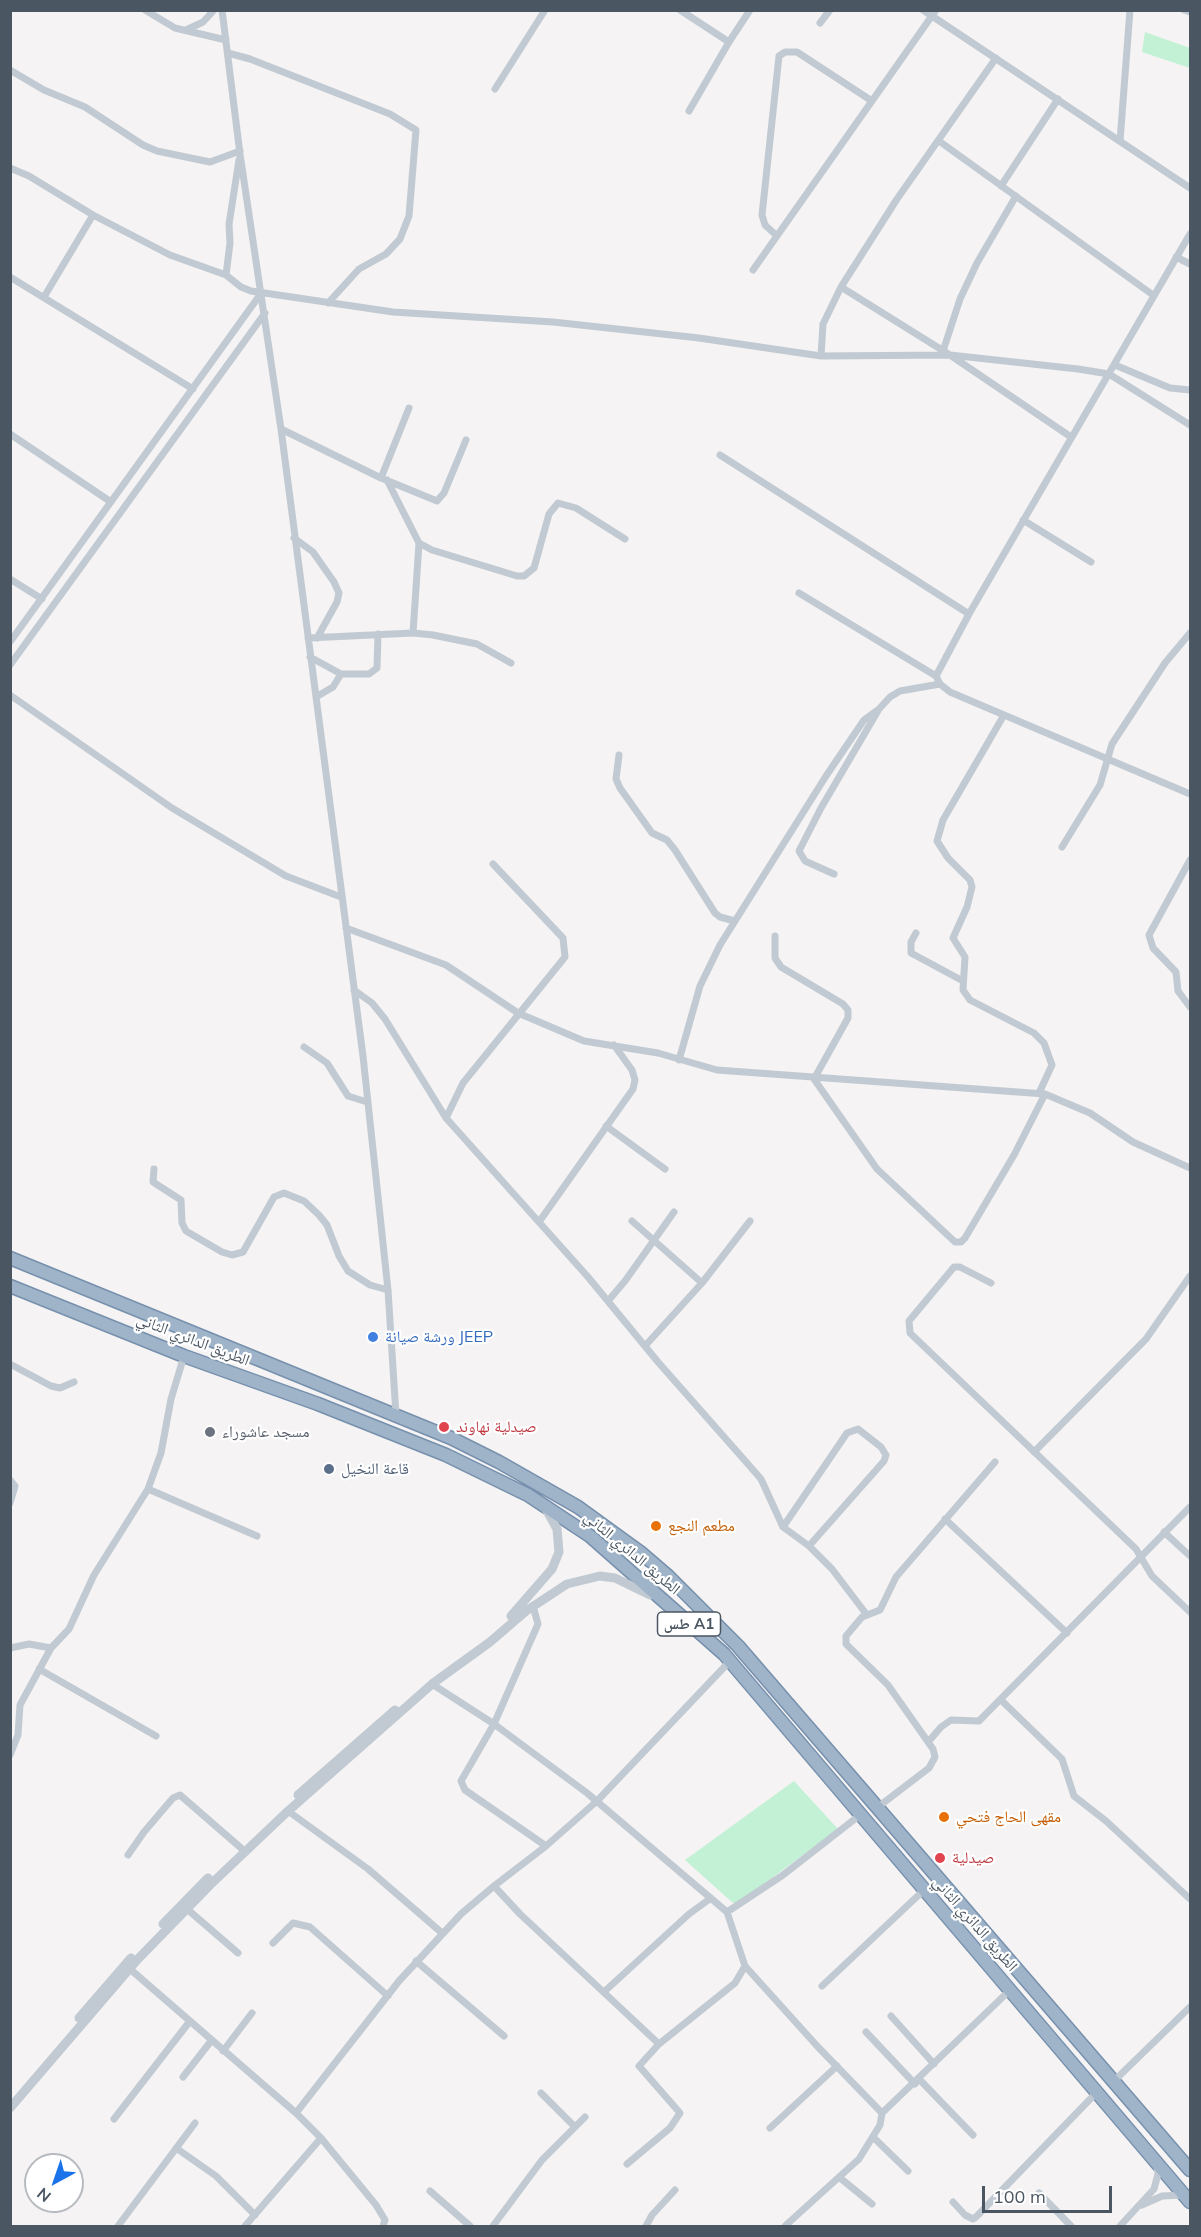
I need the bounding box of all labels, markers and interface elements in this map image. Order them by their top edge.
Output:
street label: الطريق الدائري الثاني [134,1310,252,1370]
place label: ورشة صيانة JEEP [385,1327,493,1347]
marker: ورشة صيانة JEEP [366,1330,380,1344]
place label: صيدلية نهاوند [456,1417,536,1437]
marker: صيدلية نهاوند [437,1420,451,1434]
place label: مسجد عاشوراء [222,1422,309,1442]
marker: مسجد عاشوراء [203,1425,217,1439]
place label: قاعة النخيل [341,1459,409,1479]
marker: قاعة النخيل [322,1462,336,1476]
street label: الطريق الدائري الثاني [580,1507,684,1599]
place label: مطعم النجع [668,1516,735,1536]
marker: مطعم النجع [649,1519,663,1533]
road number: طس A1 [658,1612,720,1636]
place label: مقهى الحاج فتحي [956,1807,1061,1827]
marker: مقهى الحاج فتحي [937,1810,951,1824]
place label: صيدلية [952,1848,994,1868]
marker: صيدلية [933,1851,947,1865]
street label: الطريق الدائري الثاني [929,1873,1021,1975]
north arrow [24,2153,84,2213]
scale bar [985,2174,1116,2212]
text: N [33,2184,55,2207]
text: 100 m [993,2185,1046,2208]

